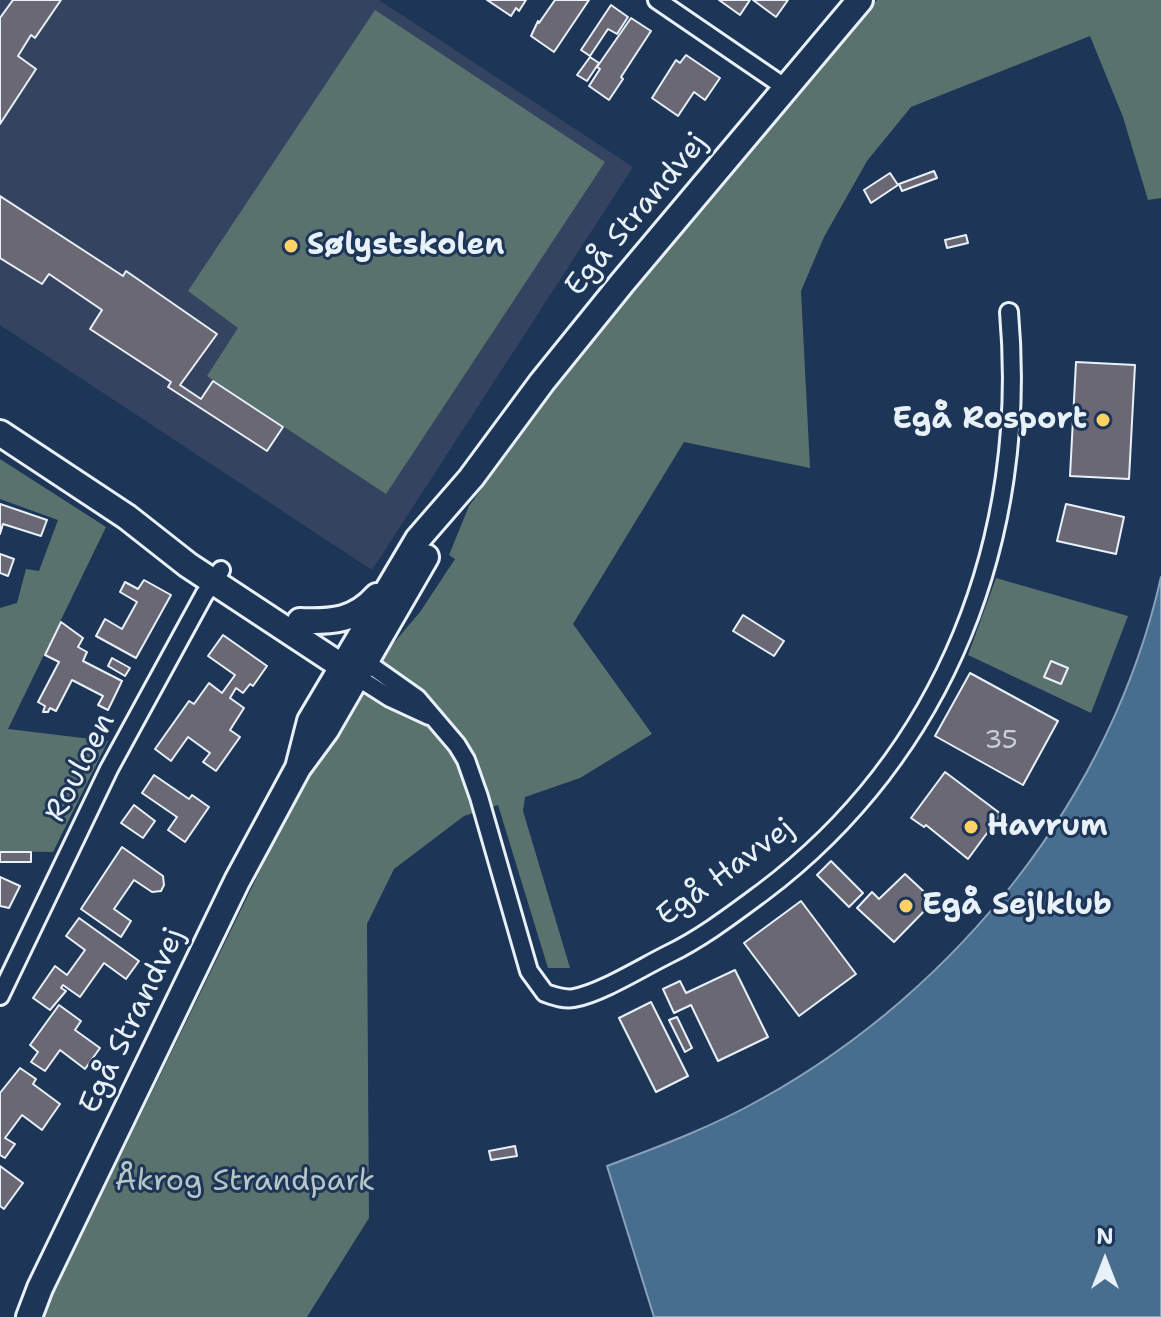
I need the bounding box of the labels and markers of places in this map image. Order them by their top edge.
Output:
place label: Sølystskolen [307,228,504,264]
marker: Sølystskolen [282,237,300,255]
place label: Egå Rosport [892,402,1087,438]
marker: Egå Rosport [1094,411,1112,429]
place label: Havrum [987,809,1107,845]
marker: Havrum [962,818,980,836]
place label: Egå Sejlklub [922,888,1112,924]
marker: Egå Sejlklub [897,897,915,915]

